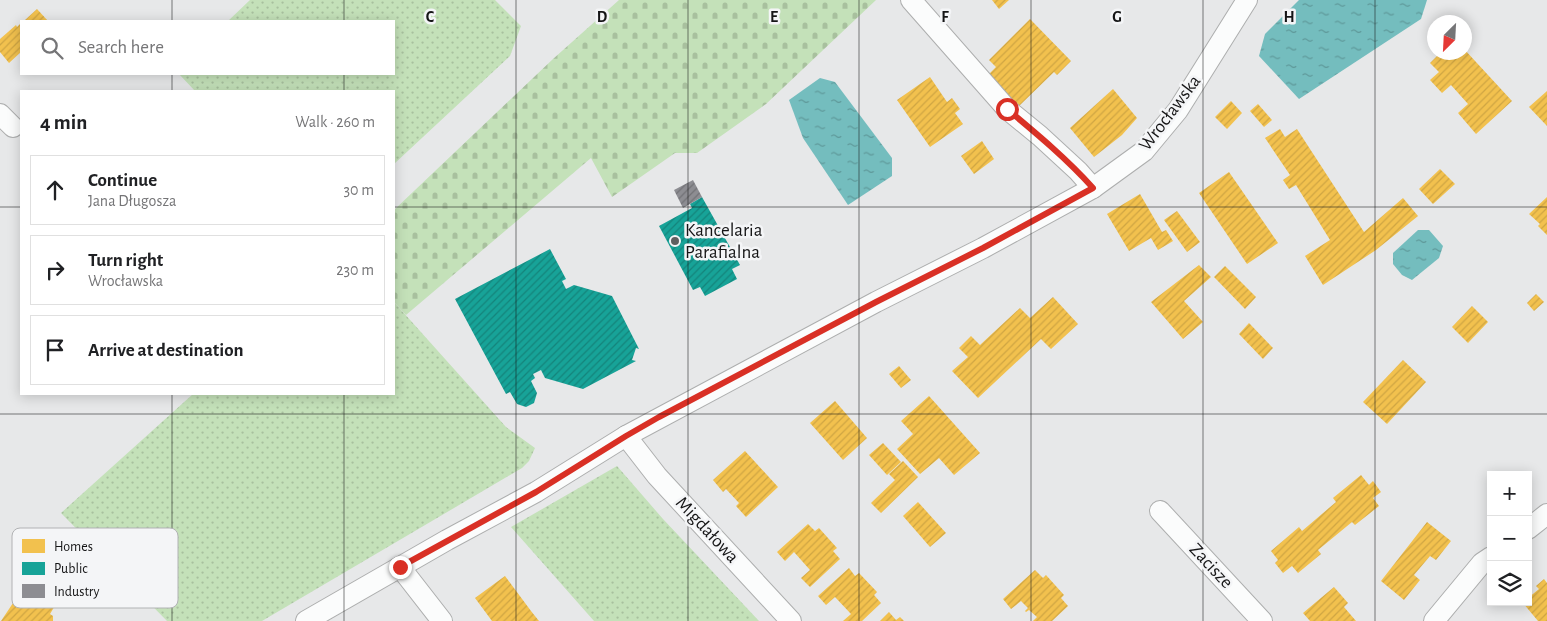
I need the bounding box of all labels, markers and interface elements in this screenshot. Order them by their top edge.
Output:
text: C [426,9,435,25]
text: D [597,9,608,25]
text: E [770,9,778,25]
text: F [941,9,949,25]
text: G [1112,9,1122,25]
text: H [1283,9,1295,25]
north arrow [1427,15,1472,60]
search box [20,20,395,75]
icon: search [38,34,66,62]
text: Search here [78,38,164,57]
street label: Wrocławska [1136,71,1205,154]
route start [996,98,1019,121]
text: 4 min [40,112,87,133]
text: Walk · 260 m [295,114,375,130]
text: Continue [88,171,157,190]
icon: ahead [41,176,69,204]
text: 30 m [344,182,374,198]
text: Jana Długosza [88,193,176,209]
place label: Kancelaria Parafialna [685,221,763,262]
marker: Kancelaria Parafialna [669,235,681,247]
text: Turn right [88,251,163,270]
icon: right [41,256,69,284]
text: 230 m [336,262,374,278]
text: Wrocławska [88,273,163,289]
icon: arrive [41,336,69,364]
text: Arrive at destination [88,341,244,360]
map controls [1487,471,1532,606]
button: + [1487,471,1532,516]
street label: Migdałowa [672,493,742,567]
button: − [1487,516,1532,561]
legend [12,528,178,608]
text: Homes [54,540,93,554]
street label: Zacisze [1186,540,1236,592]
route end [389,556,412,579]
button: layers [1487,561,1532,606]
text: Public [54,562,88,576]
text: Industry [54,585,100,599]

